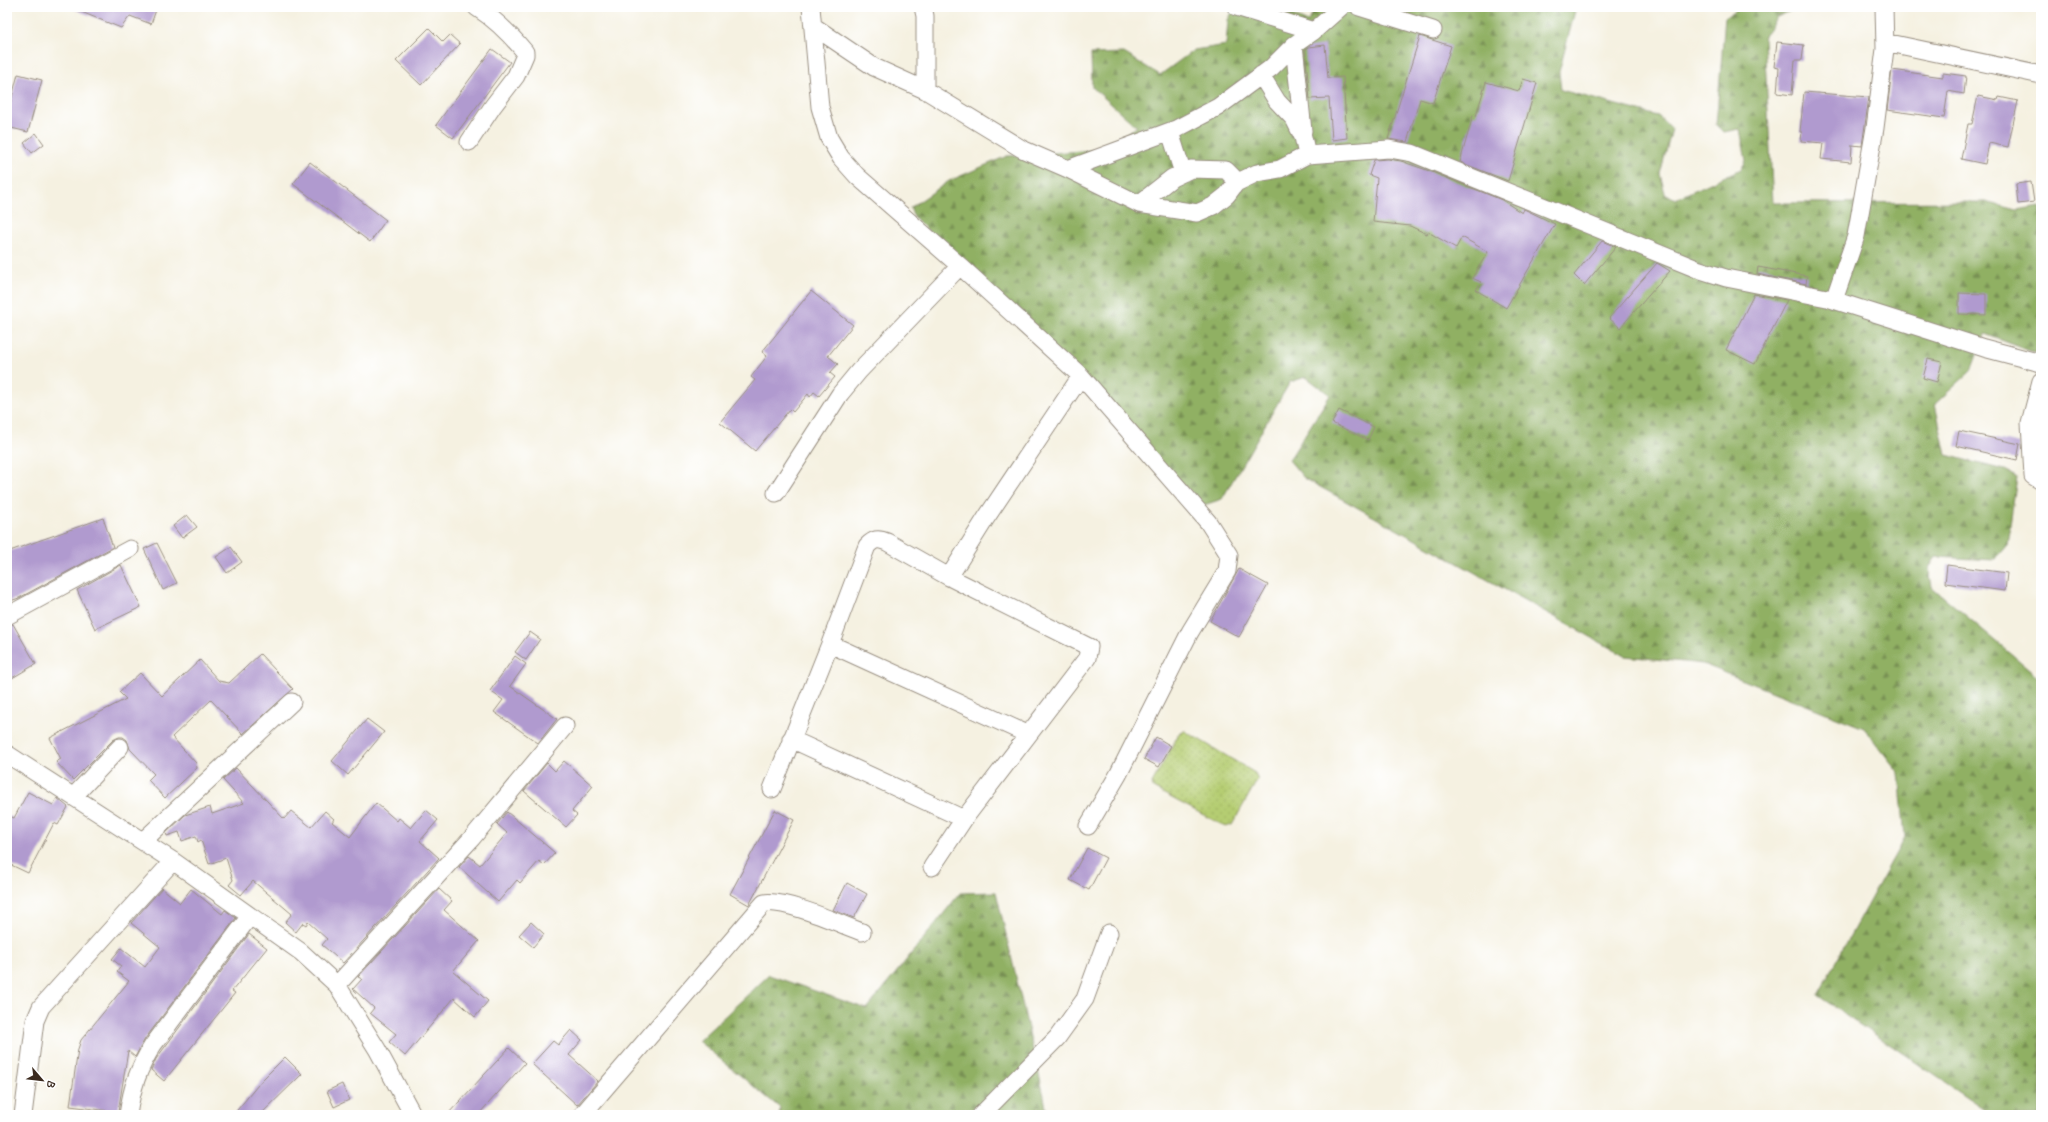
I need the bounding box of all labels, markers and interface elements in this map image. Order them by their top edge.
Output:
north arrow [22,1060,62,1100]
text: B [42,1078,58,1091]

